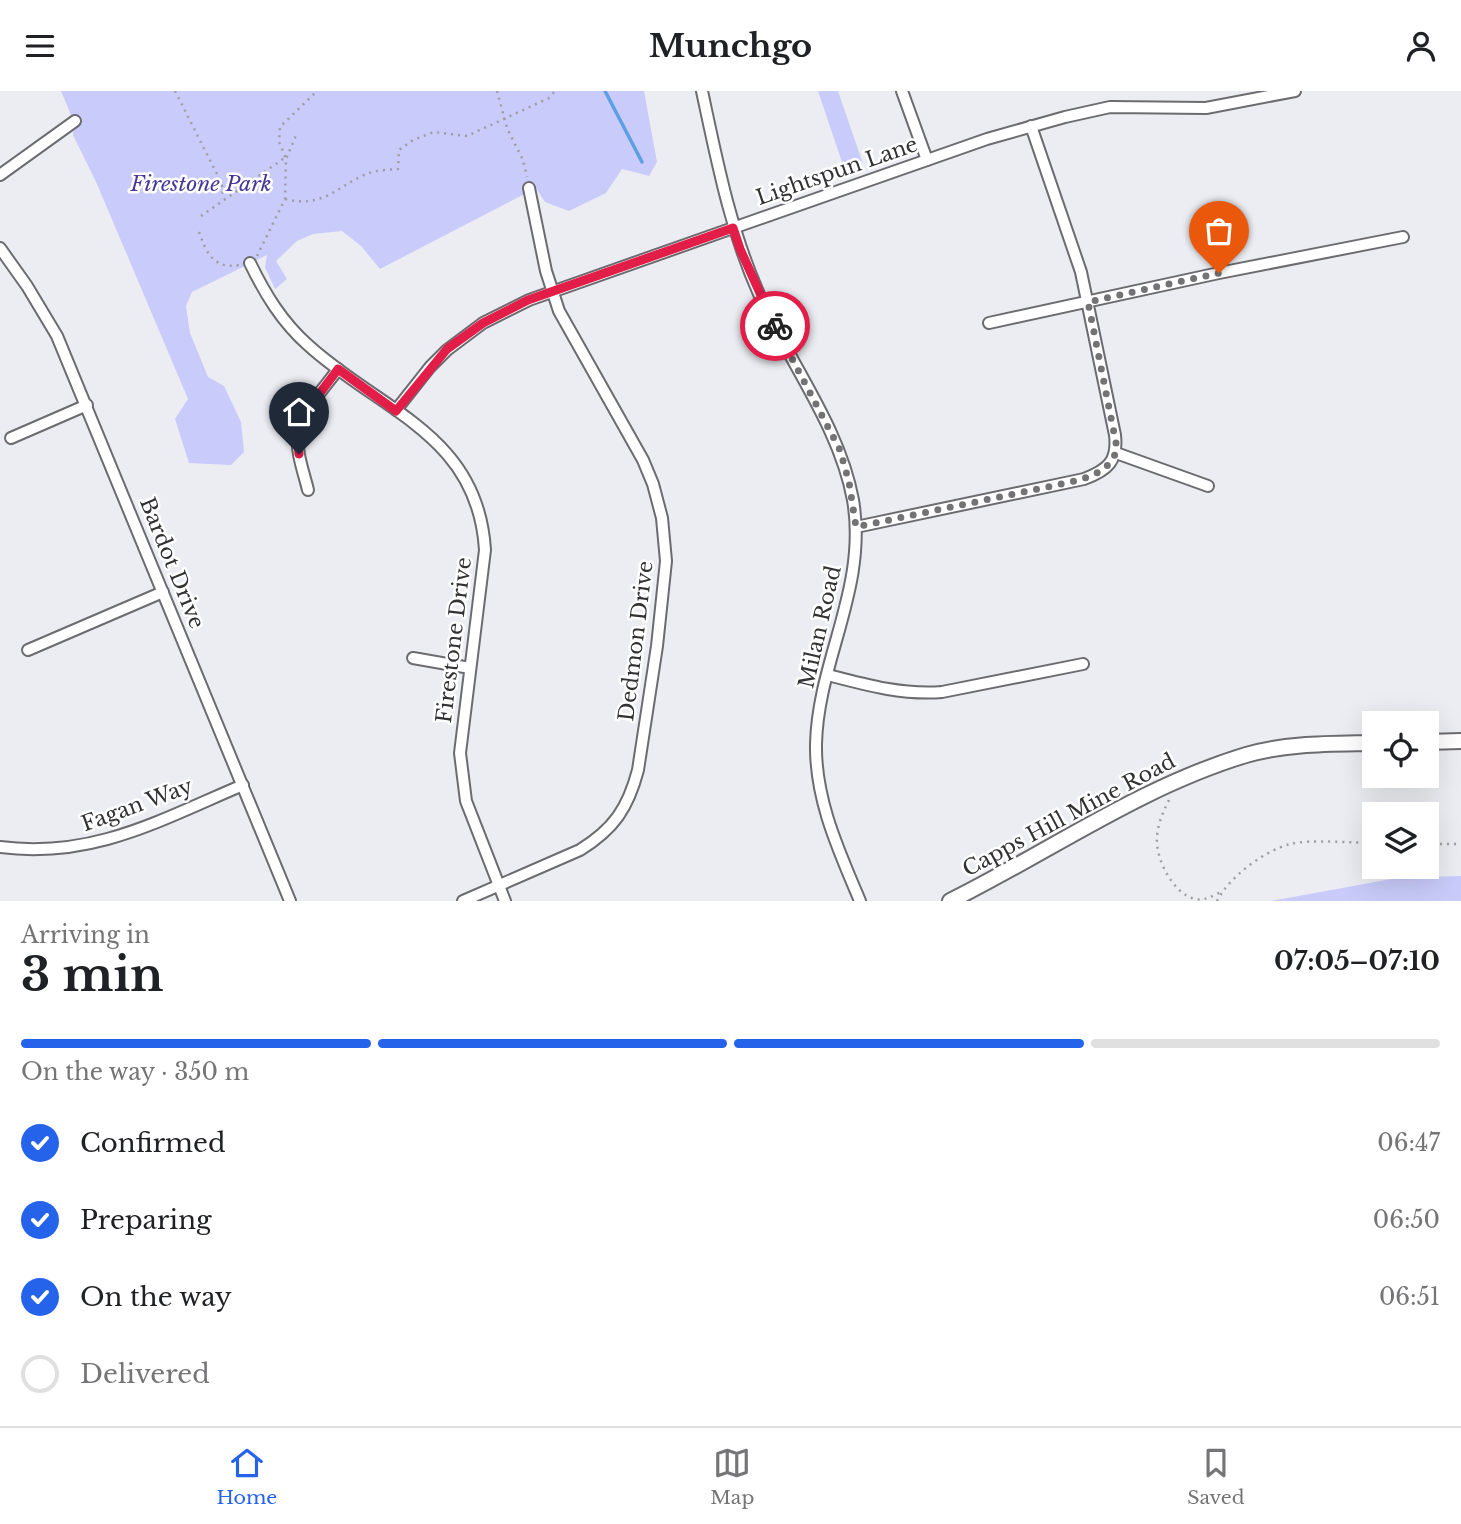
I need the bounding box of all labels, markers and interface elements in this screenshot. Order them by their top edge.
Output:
text: Munchgo [649,26,812,66]
icon: menu [21,27,59,65]
icon: person [1402,27,1440,65]
street label: Lightspun Lane [753,131,921,211]
park label: Firestone Park [130,171,271,197]
pin [1189,201,1249,273]
icon: bag [1200,212,1238,250]
courier [740,291,810,361]
icon: bike [756,307,794,345]
pin [269,382,329,454]
icon: home [280,393,318,431]
street label: Bardot Drive [134,493,210,633]
street label: Firestone Drive [431,556,477,724]
street label: Dedmon Drive [613,559,659,723]
street label: Milan Road [793,563,847,691]
map controls [1362,711,1439,879]
button: locate [1362,711,1439,788]
street label: Capps Hill Mine Road [958,748,1180,882]
street label: Fagan Way [78,773,197,837]
button: layers [1362,802,1439,879]
text: Arriving in [21,921,150,949]
text: 07:05–07:10 [1274,945,1440,977]
text: 3 min [21,946,163,1003]
text: On the way · 350 m [21,1058,249,1086]
icon: check [21,1124,59,1162]
text: Confirmed [80,1127,225,1159]
text: 06:47 [1377,1129,1440,1157]
icon: check [21,1201,59,1239]
text: Preparing [80,1204,212,1236]
text: 06:50 [1373,1206,1440,1234]
icon: check [21,1278,59,1316]
text: On the way [80,1281,232,1313]
text: 06:51 [1379,1283,1440,1311]
text: Delivered [80,1358,210,1390]
tab: Home [216,1444,277,1509]
tab: Map [710,1444,754,1509]
tab: Saved [1187,1444,1245,1509]

